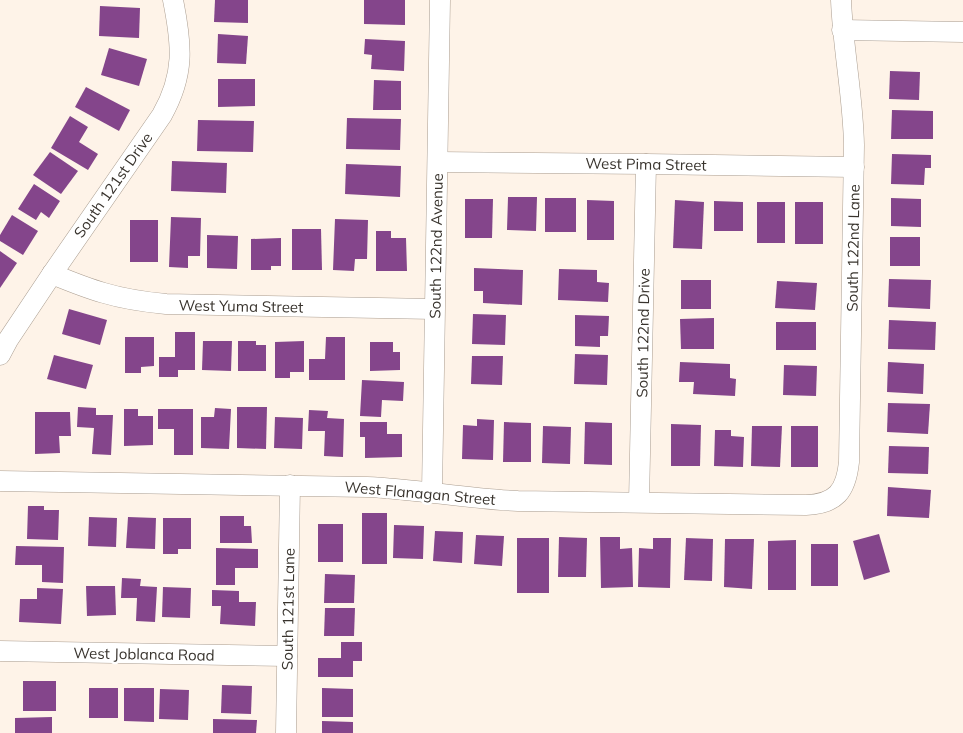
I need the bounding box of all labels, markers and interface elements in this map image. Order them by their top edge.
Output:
street label: South 121st Drive [70,129,156,241]
street label: West Pima Street [585,153,707,175]
street label: South 122nd Avenue [425,173,447,319]
street label: South 122nd Lane [842,184,864,312]
street label: South 122nd Drive [632,268,654,398]
street label: West Yuma Street [178,295,304,317]
street label: West Flanagan Street [344,477,496,509]
street label: South 121st Lane [277,548,299,670]
street label: West Joblanca Road [73,643,215,665]

